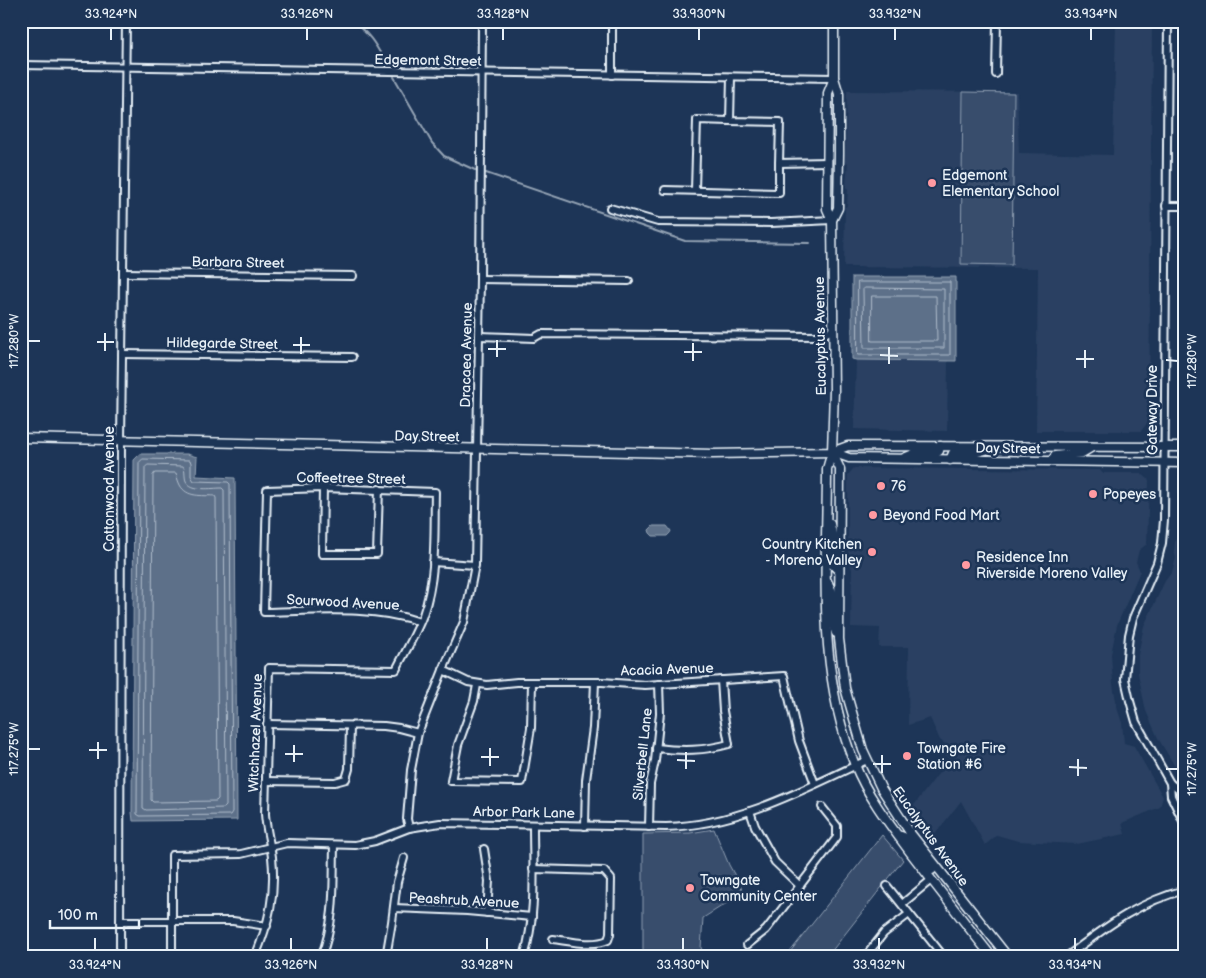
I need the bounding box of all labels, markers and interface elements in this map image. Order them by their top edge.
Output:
text: 33.924°N [85,7,137,22]
text: 33.926°N [281,7,333,22]
text: 33.928°N [477,7,529,22]
text: 33.930°N [672,7,726,22]
text: 33.932°N [869,7,921,22]
text: 33.934°N [1065,7,1117,22]
street label: Edgemont Street [374,51,482,70]
place label: Edgemont Elementary School [942,167,1060,200]
marker: Edgemont Elementary School [926,177,938,189]
street label: Barbara Street [191,253,285,272]
street label: Eucalyptus Avenue [811,276,830,396]
street label: Dracaea Avenue [457,302,476,408]
text: 117.280°W [7,313,22,369]
text: 117.280°W [1185,333,1200,389]
street label: Hildegarde Street [166,334,279,353]
street label: Gateway Drive [1144,365,1161,455]
street label: Cottonwood Avenue [101,426,118,552]
street label: Day Street [394,427,460,446]
street label: Day Street [975,439,1041,458]
street label: Coffeetree Street [296,469,406,488]
place label: 76 [891,478,907,495]
marker: 76 [875,480,887,492]
place label: Popeyes [1103,486,1156,503]
marker: Popeyes [1087,488,1099,500]
place label: Beyond Food Mart [883,507,1000,524]
marker: Beyond Food Mart [867,509,879,521]
place label: Country Kitchen - Moreno Valley [762,536,863,569]
marker: Country Kitchen - Moreno Valley [866,546,878,558]
place label: Residence Inn Riverside Moreno Valley [976,549,1128,582]
marker: Residence Inn Riverside Moreno Valley [960,559,972,571]
street label: Sourwood Avenue [286,591,400,614]
street label: Acacia Avenue [620,659,714,680]
street label: Witchhazel Avenue [245,673,266,793]
street label: Silverbell Lane [629,707,656,801]
text: 117.275°W [7,722,22,776]
place label: Towngate Fire Station #6 [917,740,1006,773]
text: 117.275°W [1185,742,1200,796]
marker: Towngate Fire Station #6 [901,750,913,762]
street label: Eucalyptus Avenue [889,783,972,889]
street label: Arbor Park Lane [473,803,575,822]
place label: Towngate Community Center [700,872,818,905]
marker: Towngate Community Center [684,882,696,894]
street label: Peashrub Avenue [408,889,520,912]
scale bar [50,898,139,930]
text: 100 m [58,906,98,925]
text: 33.924°N [69,958,121,973]
text: 33.926°N [265,958,317,973]
text: 33.928°N [461,958,513,973]
text: 33.930°N [656,958,710,973]
text: 33.932°N [853,958,905,973]
text: 33.934°N [1049,958,1101,973]

